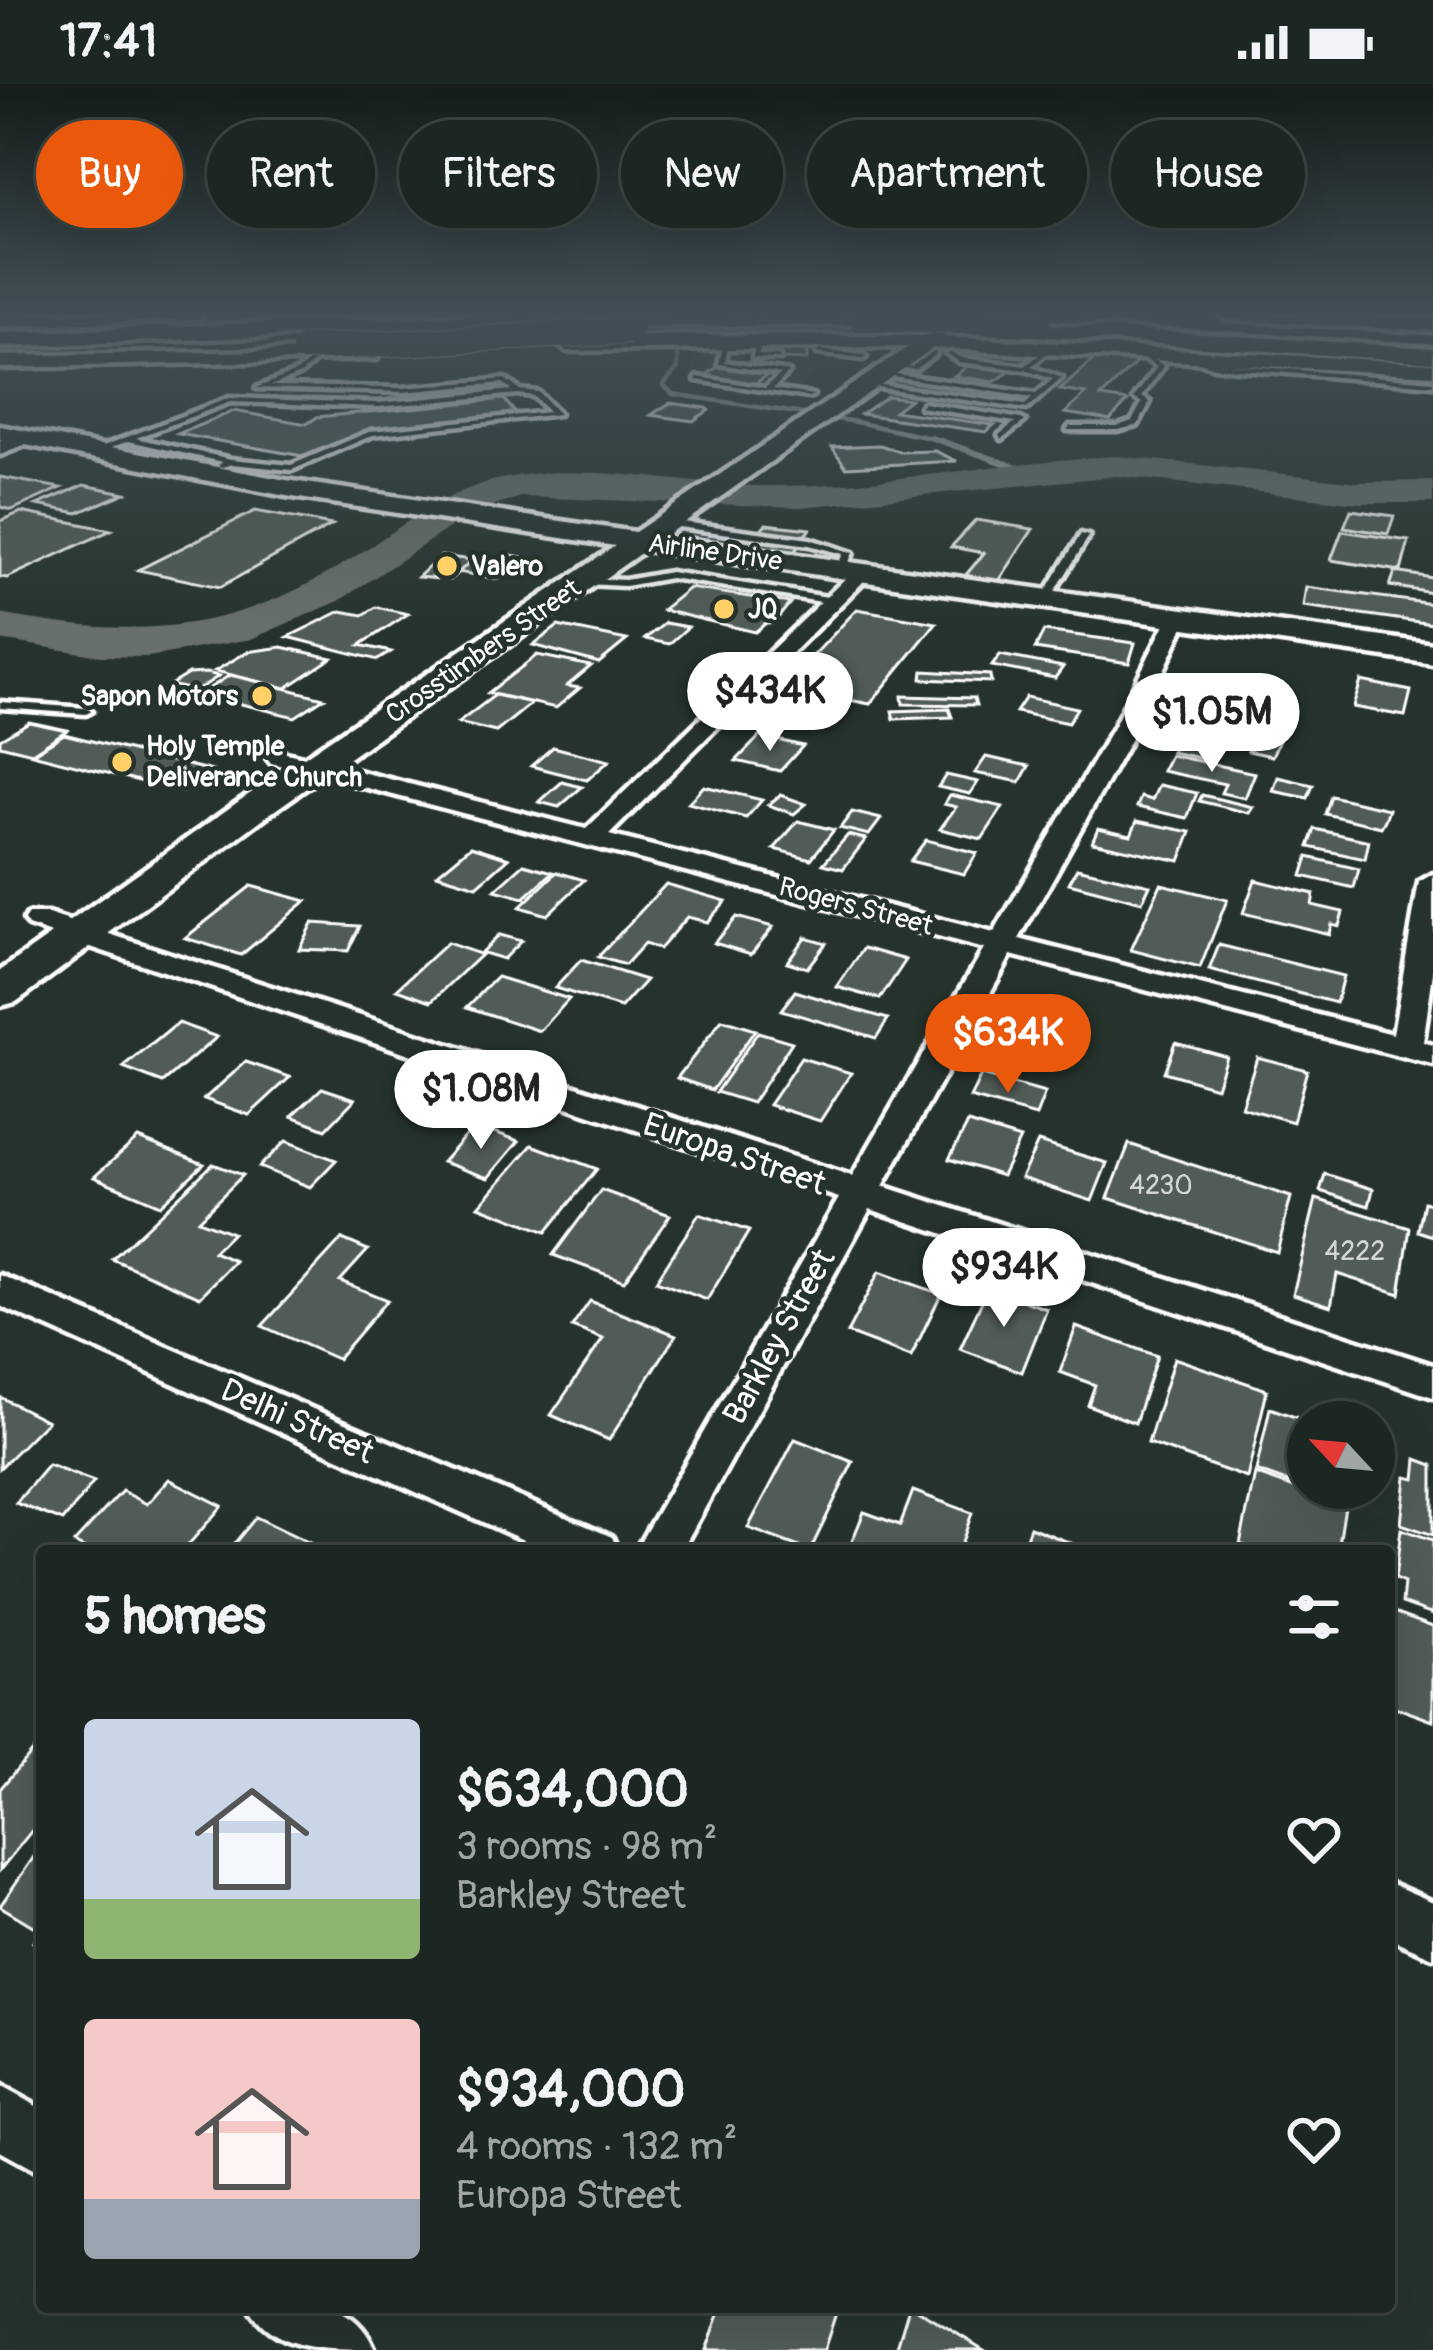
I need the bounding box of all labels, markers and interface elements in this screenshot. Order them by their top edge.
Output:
text: 17:41 [60,14,157,70]
chip: Buy [36,120,183,228]
chip: Rent [207,120,375,228]
chip: Filters [399,120,597,228]
chip: New [621,120,783,228]
chip: Apartment [807,120,1087,228]
chip: House [1111,120,1305,228]
street label: Airline Drive [646,527,785,578]
place label: Valero [471,550,544,583]
marker: Valero [434,553,460,579]
street label: Crosstimbers Street [379,572,587,731]
place label: JQ [748,593,777,626]
marker: JQ [711,596,737,622]
pin: $434K [686,652,854,754]
text: $434K [714,666,826,715]
pin: $1.05M [1114,673,1310,775]
place label: Sapon Motors [81,680,239,713]
marker: Sapon Motors [249,683,275,709]
text: $1.05M [1152,687,1272,736]
place label: Holy Temple Deliverance Church [146,730,362,794]
marker: Holy Temple Deliverance Church [109,749,135,775]
street label: Rogers Street [775,870,936,943]
pin: $634K [924,994,1092,1096]
text: $634K [952,1008,1064,1057]
pin: $1.08M [383,1050,579,1152]
text: $1.08M [421,1064,541,1113]
street label: Europa Street [638,1104,832,1205]
house number: 4230 [1129,1169,1193,1202]
pin: $934K [920,1228,1088,1330]
house number: 4222 [1325,1235,1385,1268]
street label: Barkley Street [714,1241,845,1432]
text: $934K [949,1242,1059,1291]
street label: Delhi Street [215,1369,381,1474]
north arrow [1287,1401,1395,1509]
map controls [1287,1401,1395,1509]
icon: filters [1281,1584,1347,1650]
text: 5 homes [84,1585,266,1649]
text: $634,000 [456,1758,689,1822]
icon: home [180,1767,324,1911]
icon: heart [1281,1806,1347,1872]
text: 3 rooms · 98 m² [456,1822,717,1871]
text: Barkley Street [456,1871,686,1920]
text: $934,000 [456,2058,685,2122]
icon: home [180,2067,324,2211]
icon: heart [1281,2106,1347,2172]
text: 4 rooms · 132 m² [456,2122,737,2171]
text: Europa Street [456,2171,681,2220]

